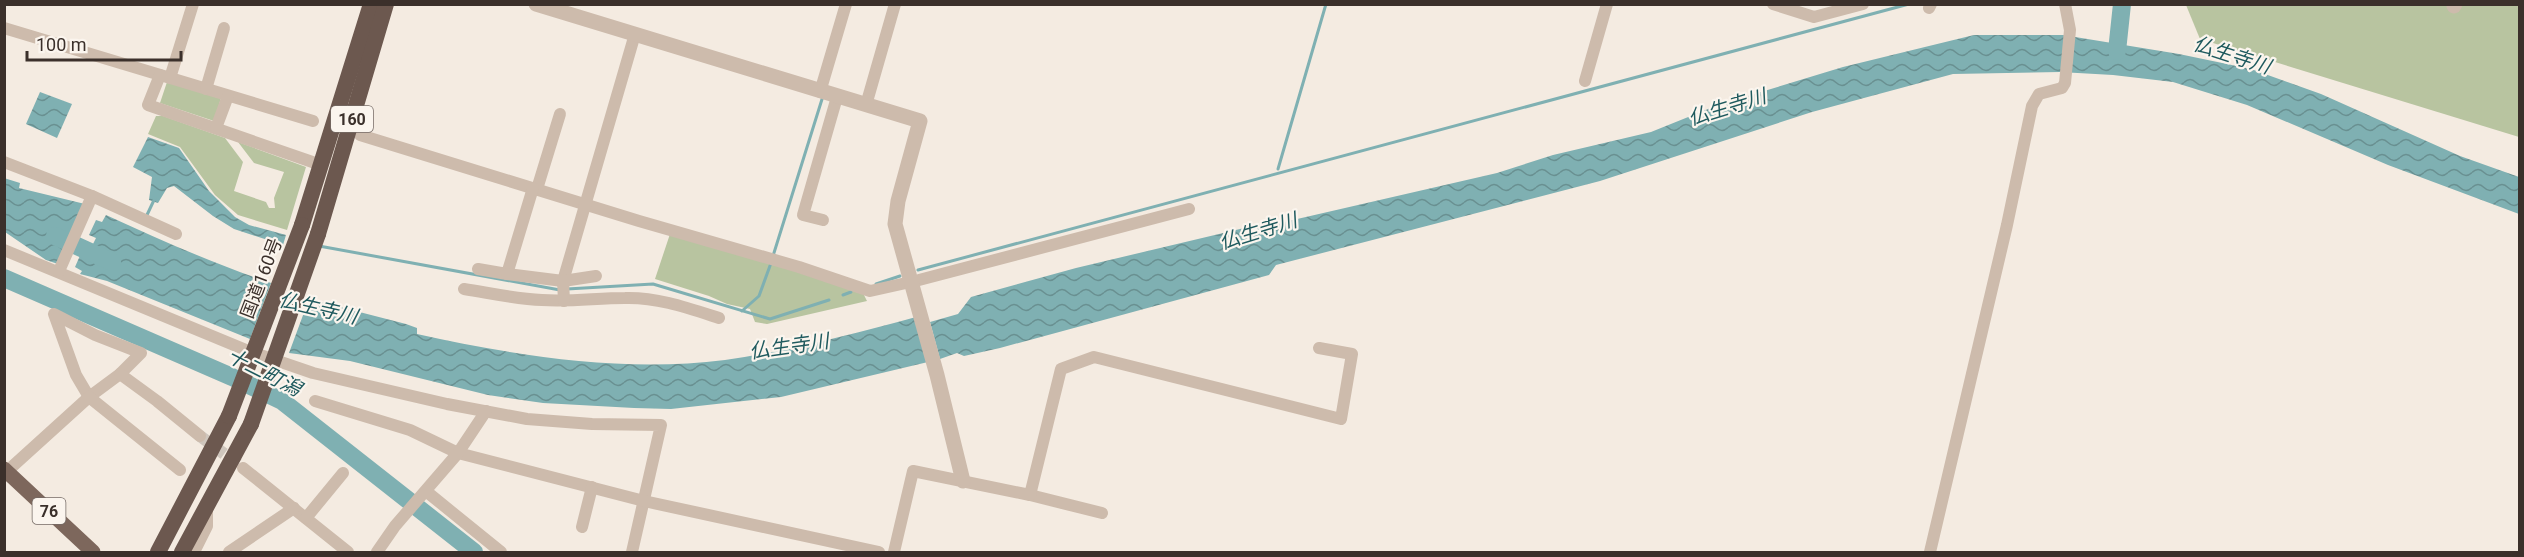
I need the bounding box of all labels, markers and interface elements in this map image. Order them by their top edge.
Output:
scale bar [27,24,182,62]
water label: 仏生寺川 [2190,31,2276,79]
text: 100 m [36,34,87,55]
water label: 仏生寺川 [1685,83,1771,130]
road number: 160 [331,106,373,132]
water label: 仏生寺川 [1216,207,1302,254]
street label: 国道160号 [236,235,286,321]
water label: 仏生寺川 [276,287,362,329]
water label: 仏生寺川 [748,328,832,363]
water label: 十二町潟 [223,343,308,402]
road number: 76 [32,498,66,524]

